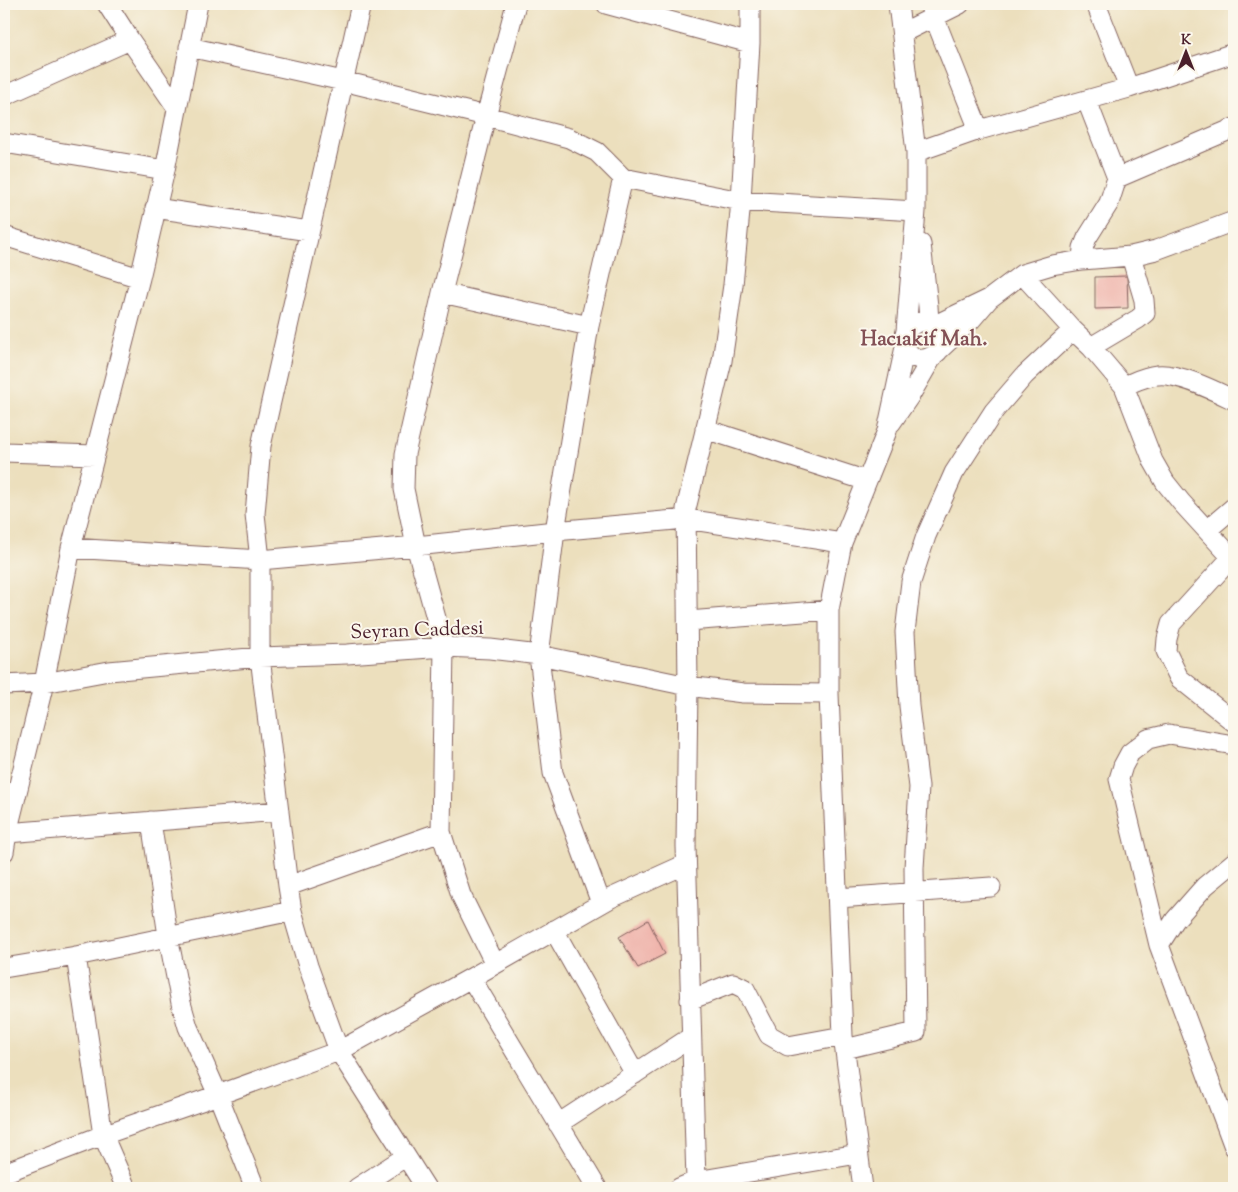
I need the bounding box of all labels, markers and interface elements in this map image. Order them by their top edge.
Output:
north arrow [1160,28,1210,78]
text: K [1181,31,1192,51]
district label: Hacıakif Mah. [861,325,987,355]
street label: Seyran Caddesi [350,615,485,648]

